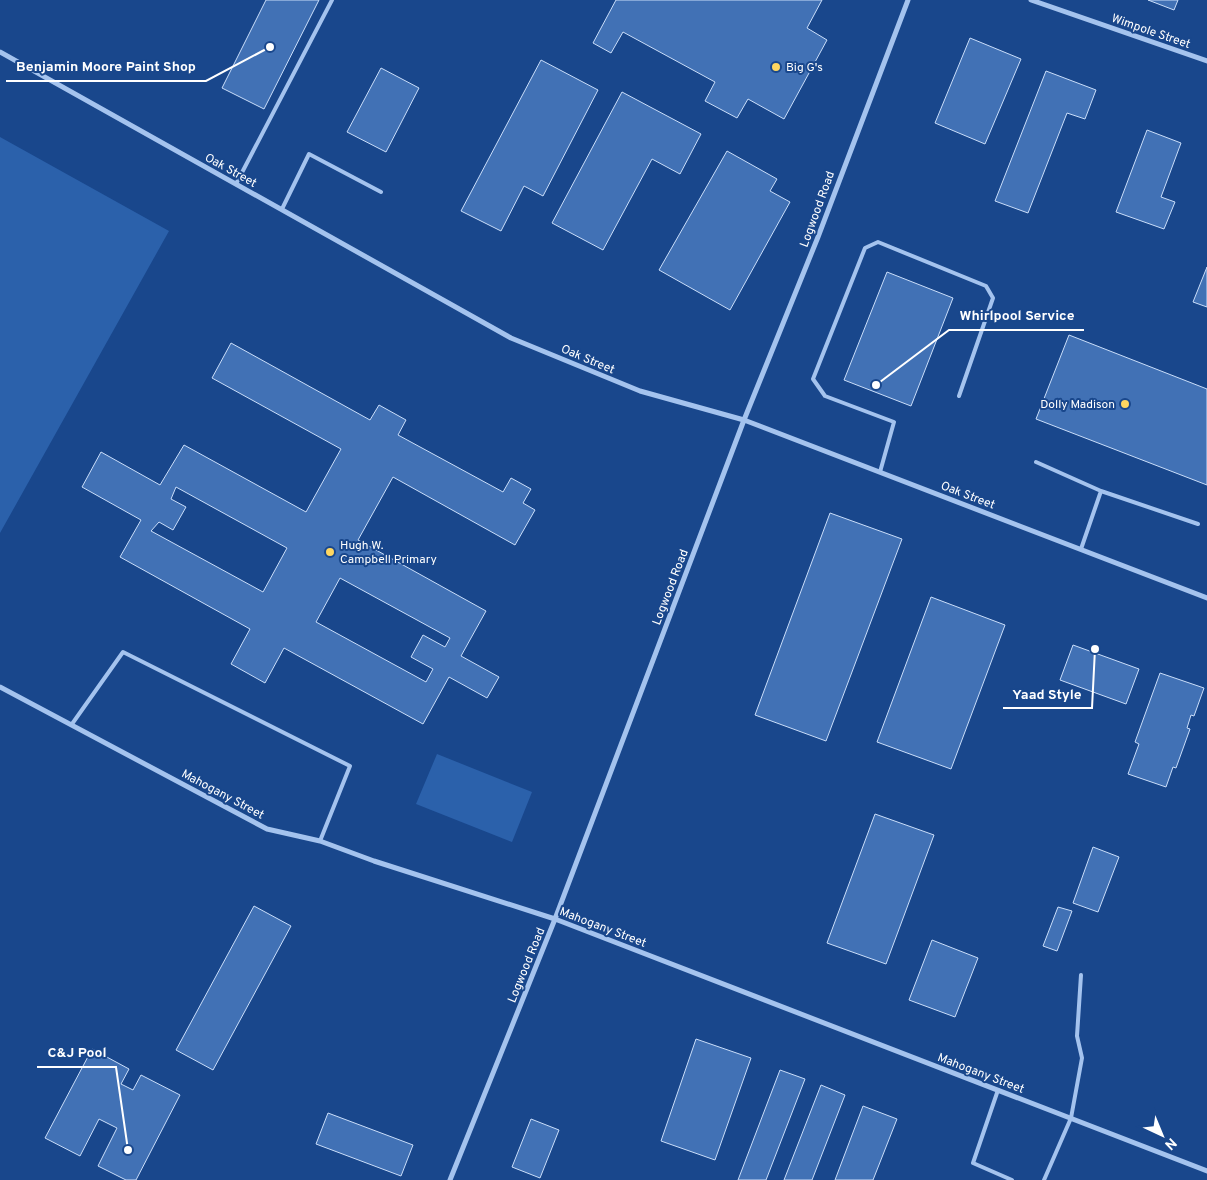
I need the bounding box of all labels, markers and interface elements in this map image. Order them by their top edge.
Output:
street label: Wimpole Street [1109,11,1192,53]
callout: Benjamin Moore Paint Shop [6,52,206,81]
text: Benjamin Moore Paint Shop [16,59,196,76]
place label: Big G's [786,60,823,76]
marker: Big G's [770,61,782,73]
street label: Oak Street [202,150,259,192]
street label: Logwood Road [797,169,839,250]
callout: Whirlpool Service [949,301,1084,330]
text: Whirlpool Service [960,308,1075,325]
street label: Oak Street [558,341,617,378]
place label: Dolly Madison [1040,397,1115,413]
marker: Dolly Madison [1119,398,1131,410]
street label: Oak Street [938,478,997,514]
place label: Hugh W. Campbell Primary [340,538,437,568]
marker: Hugh W. Campbell Primary [324,546,336,558]
street label: Logwood Road [649,547,693,628]
callout: Yaad Style [1003,679,1092,708]
text: Yaad Style [1012,687,1082,704]
street label: Mahogany Street [178,766,267,823]
street label: Mahogany Street [557,904,648,952]
street label: Logwood Road [505,925,549,1005]
callout: C&J Pool [37,1038,116,1067]
text: C&J Pool [48,1045,107,1062]
street label: Mahogany Street [935,1050,1026,1098]
north arrow [1137,1110,1187,1160]
text: N [1160,1134,1180,1153]

